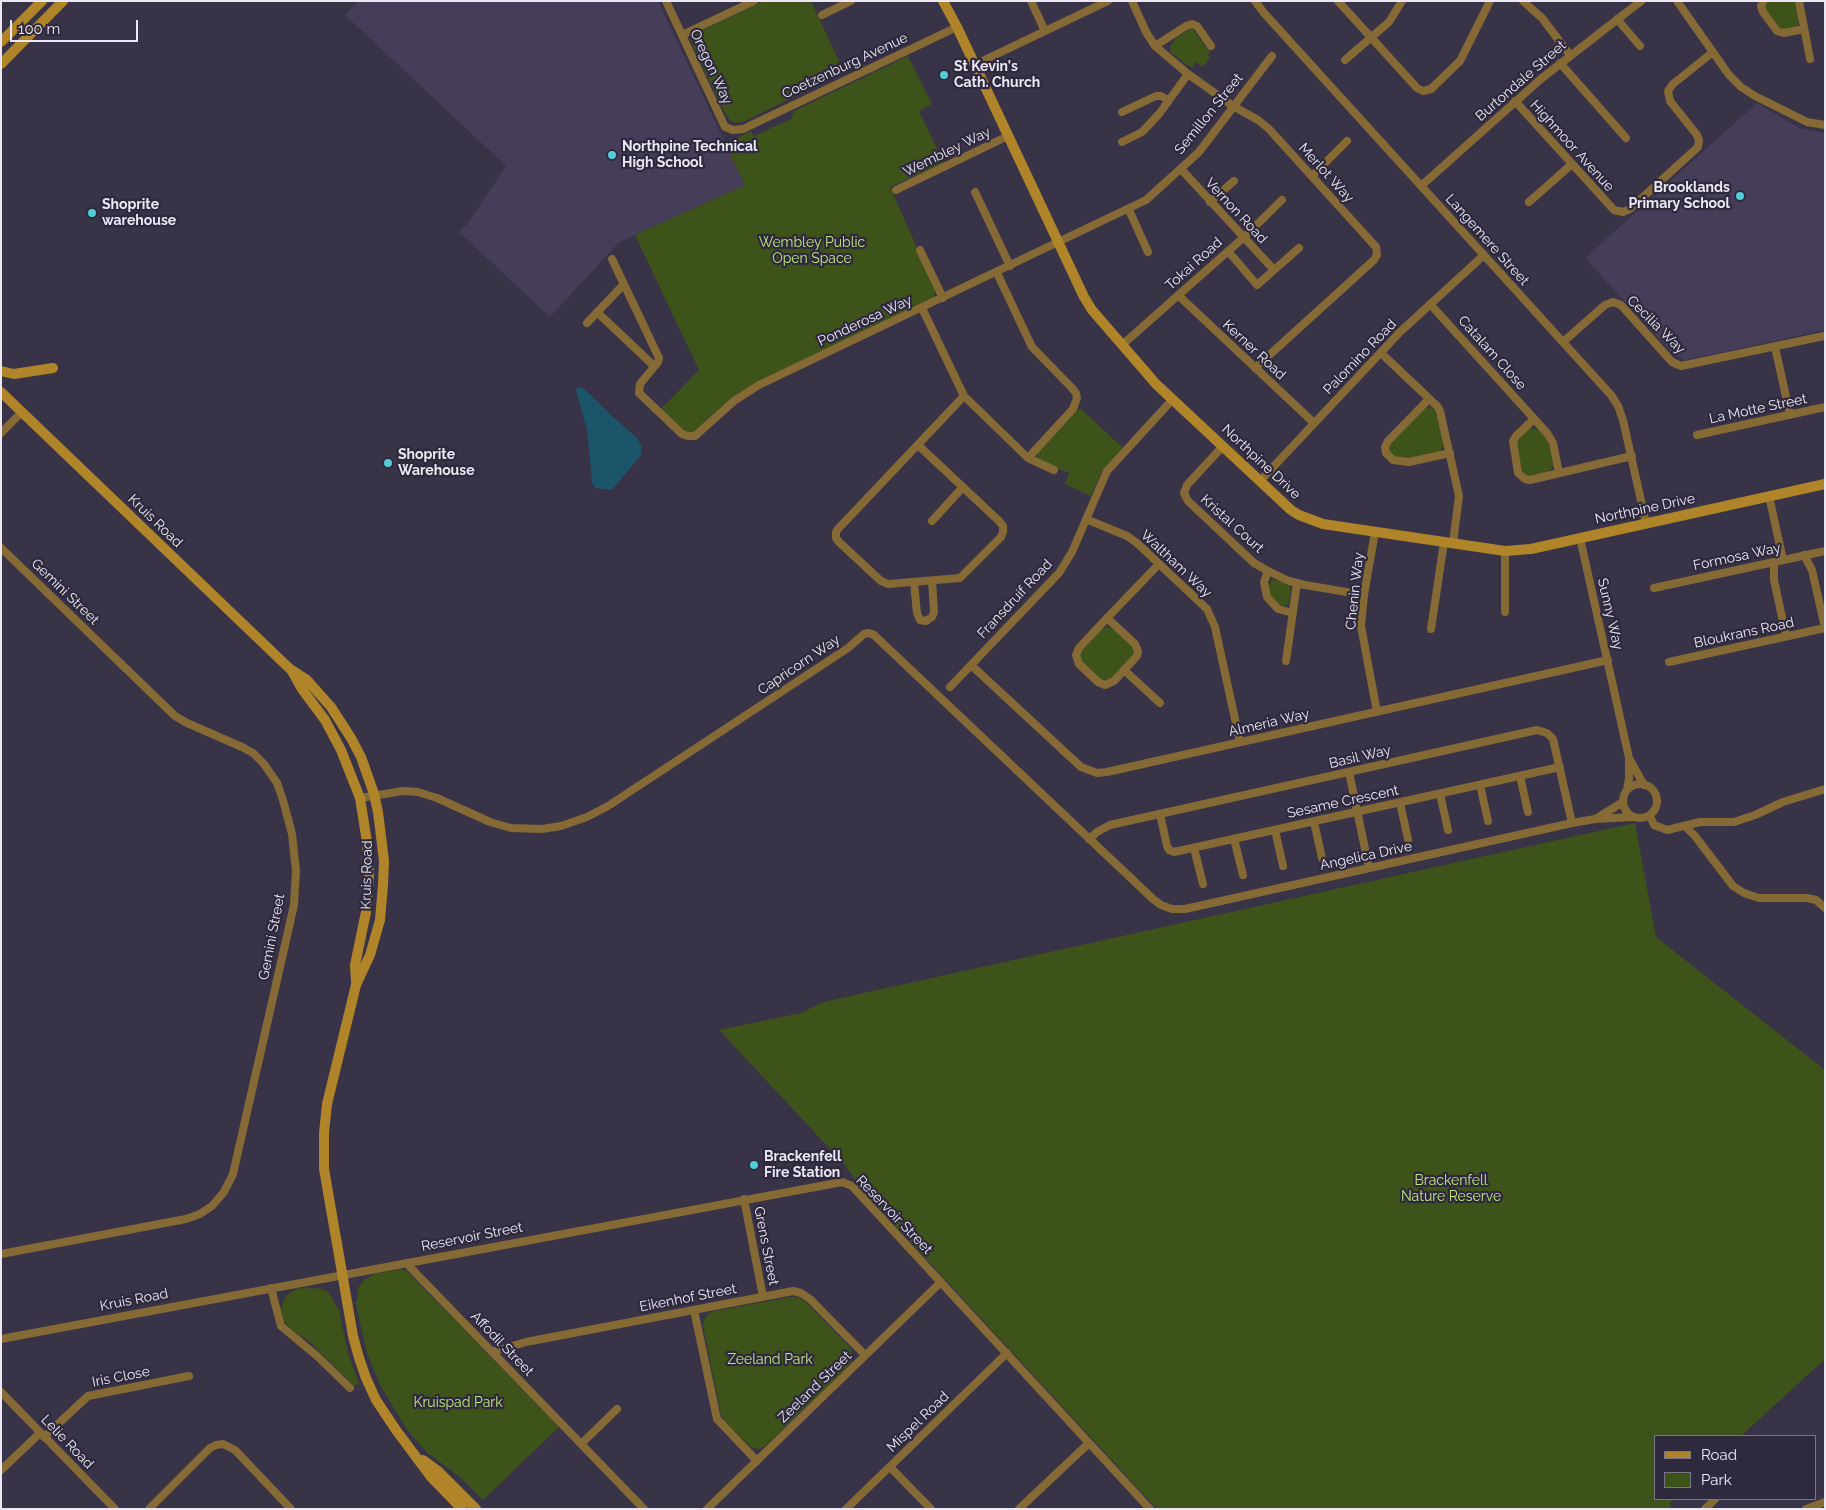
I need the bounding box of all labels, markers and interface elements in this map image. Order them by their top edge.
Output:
scale bar [12,10,140,42]
text: 100 m [18,20,60,38]
street label: Oregon Way [686,27,736,107]
street label: Coetzenburg Avenue [779,29,911,103]
street label: Burtondale Street [1472,37,1570,125]
place label: St Kevin's Cath. Church [954,59,1040,92]
marker: St Kevin's Cath. Church [938,69,950,81]
street label: Semillon Street [1171,70,1247,158]
street label: Highmoor Avenue [1527,97,1617,195]
street label: Wembley Way [900,124,994,180]
place label: Northpine Technical High School [622,139,757,172]
street label: Merlot Way [1295,140,1357,206]
marker: Northpine Technical High School [606,149,618,161]
street label: Vernon Road [1201,175,1271,247]
place label: Brooklands Primary School [1628,180,1730,212]
marker: Brooklands Primary School [1734,190,1746,202]
street label: Langemere Street [1442,191,1532,289]
place label: Shoprite warehouse [102,197,176,230]
marker: Shoprite warehouse [86,207,98,219]
street label: Tokai Road [1162,234,1226,294]
park label: Wembley Public Open Space [759,235,865,268]
street label: Ponderosa Way [815,292,915,350]
street label: Cecilia Way [1623,292,1689,358]
street label: Catalam Close [1454,312,1530,394]
street label: Palomino Road [1320,316,1400,398]
street label: Kerner Road [1219,317,1289,383]
street label: La Motte Street [1708,390,1808,428]
street label: Northpine Drive [1218,421,1304,503]
place label: Shoprite Warehouse [398,447,475,480]
marker: Shoprite Warehouse [382,457,394,469]
street label: Northpine Drive [1593,490,1697,528]
street label: Kruis Road [124,491,186,551]
street label: Kristal Court [1197,491,1267,557]
street label: Waltham Way [1137,527,1215,601]
street label: Formosa Way [1692,540,1782,574]
street label: Chenin Way [1343,551,1367,631]
street label: Gemini Street [28,555,102,629]
street label: Fransdruif Road [974,556,1056,642]
street label: Sunny Way [1594,577,1626,651]
street label: Bloukrans Road [1692,614,1796,652]
street label: Capricorn Way [755,631,843,699]
street label: Almeria Way [1227,706,1311,740]
street label: Basil Way [1327,742,1393,772]
street label: Sesame Crescent [1286,782,1400,822]
street label: Angelica Drive [1318,838,1414,874]
street label: Kruis Road [358,840,376,910]
street label: Gemini Street [255,892,289,982]
place label: Brackenfell Fire Station [764,1149,841,1182]
marker: Brackenfell Fire Station [748,1159,760,1171]
street label: Reservoir Street [852,1172,936,1258]
park label: Brackenfell Nature Reserve [1401,1173,1501,1206]
street label: Grens Street [750,1205,782,1287]
street label: Reservoir Street [420,1219,524,1255]
street label: Eikenhof Street [638,1280,738,1316]
street label: Kruis Road [98,1285,170,1315]
street label: Affodil Street [467,1308,537,1380]
street label: Zeeland Street [775,1348,855,1426]
park label: Zeeland Park [727,1352,813,1368]
street label: Iris Close [91,1363,151,1391]
street label: Mispel Road [883,1388,953,1456]
park label: Kruispad Park [413,1395,503,1411]
street label: Lelie Road [37,1412,97,1472]
legend [1654,1435,1816,1500]
text: Road [1701,1446,1737,1464]
text: Park [1701,1471,1732,1489]

